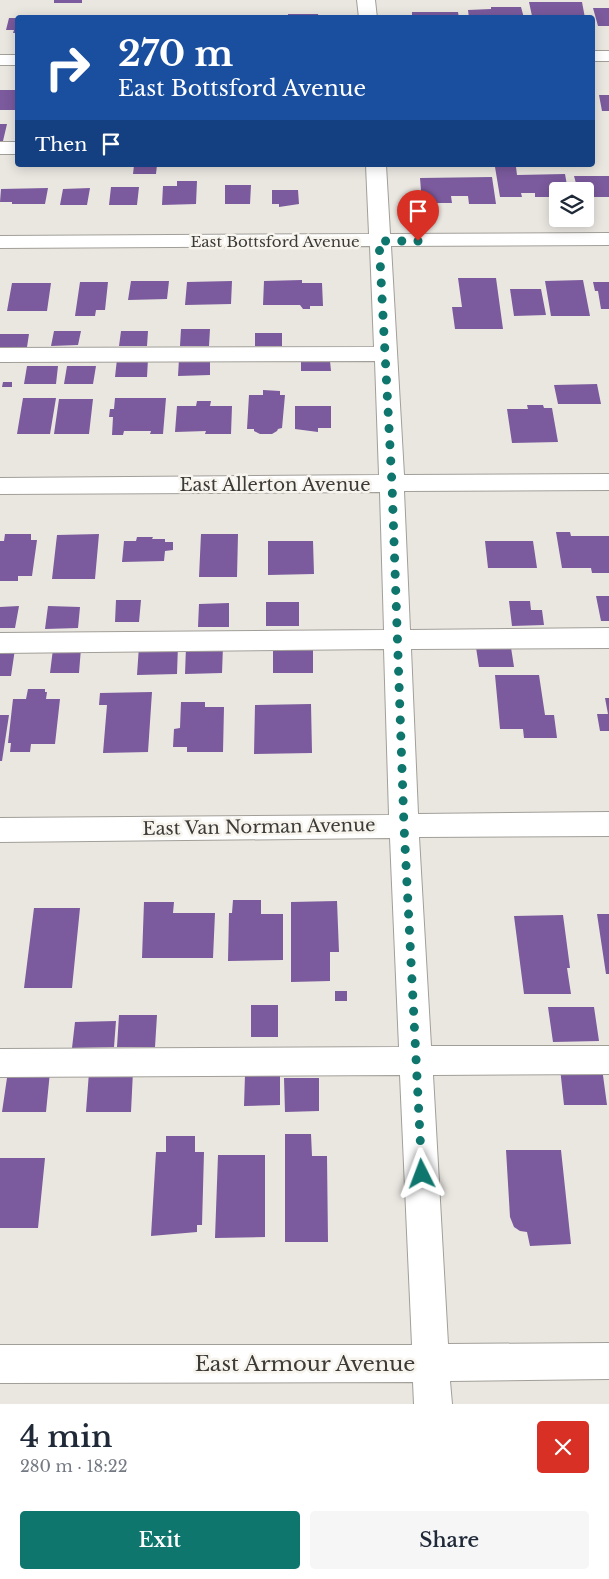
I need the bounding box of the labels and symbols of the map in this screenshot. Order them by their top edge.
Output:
pin [397,190,439,241]
street label: East Bottsford Avenue [190,232,360,251]
street label: East Allerton Avenue [180,474,370,496]
street label: East Van Norman Avenue [142,814,376,840]
position arrow [395,1147,447,1199]
street label: East Armour Avenue [195,1351,415,1377]

